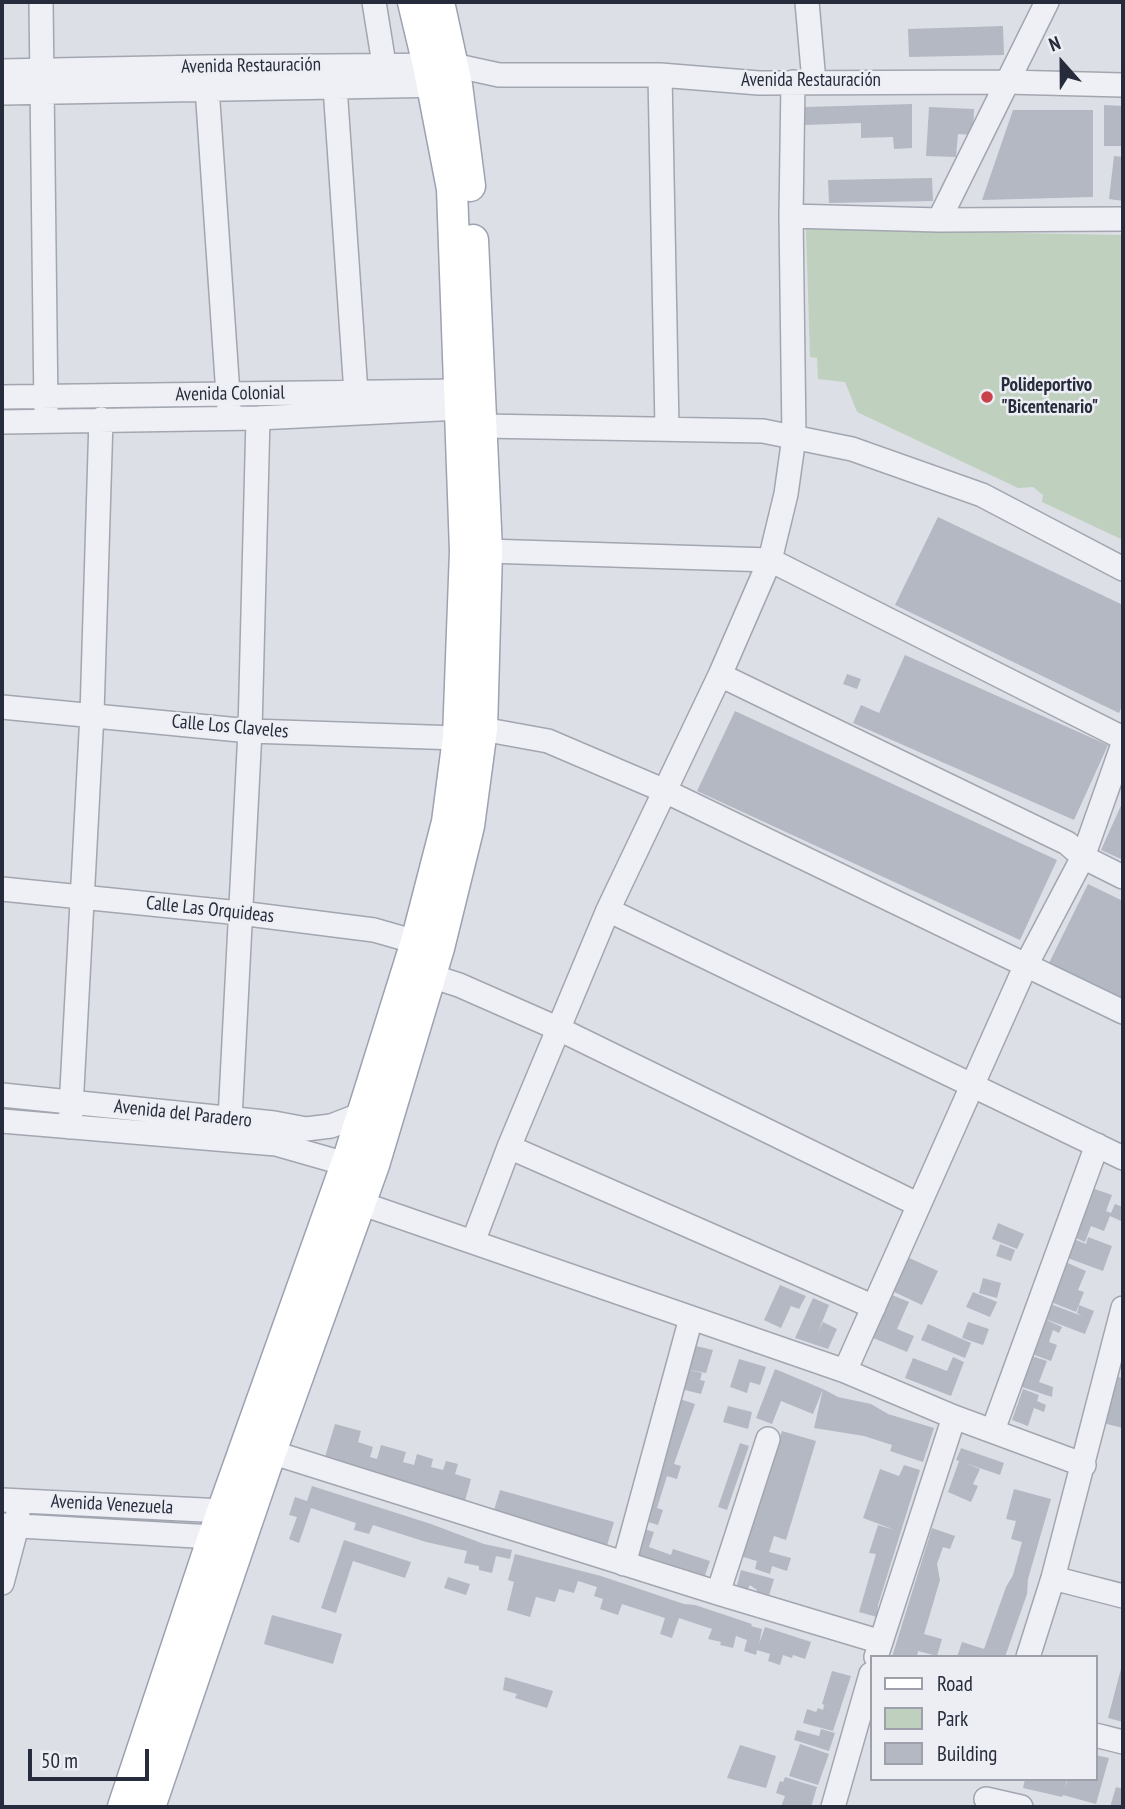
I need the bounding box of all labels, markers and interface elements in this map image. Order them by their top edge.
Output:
north arrow [1027,28,1097,98]
text: N [1045,30,1064,56]
street label: Avenida Restauración [181,53,321,79]
street label: Avenida Restauración [741,70,881,92]
place label: Polideportivo "Bicentenario" [1001,375,1098,419]
street label: Avenida Colonial [175,382,285,406]
marker: Polideportivo "Bicentenario" [979,389,995,405]
street label: Calle Los Claveles [171,711,289,743]
street label: Calle Las Orquideas [145,892,275,928]
street label: Avenida del Paradero [113,1095,253,1133]
street label: Avenida Venezuela [50,1490,174,1520]
legend [870,1655,1097,1781]
text: Road [937,1670,973,1697]
text: Park [937,1705,968,1732]
scale bar [32,1736,152,1780]
text: Building [937,1740,997,1767]
text: 50 m [41,1747,78,1774]

